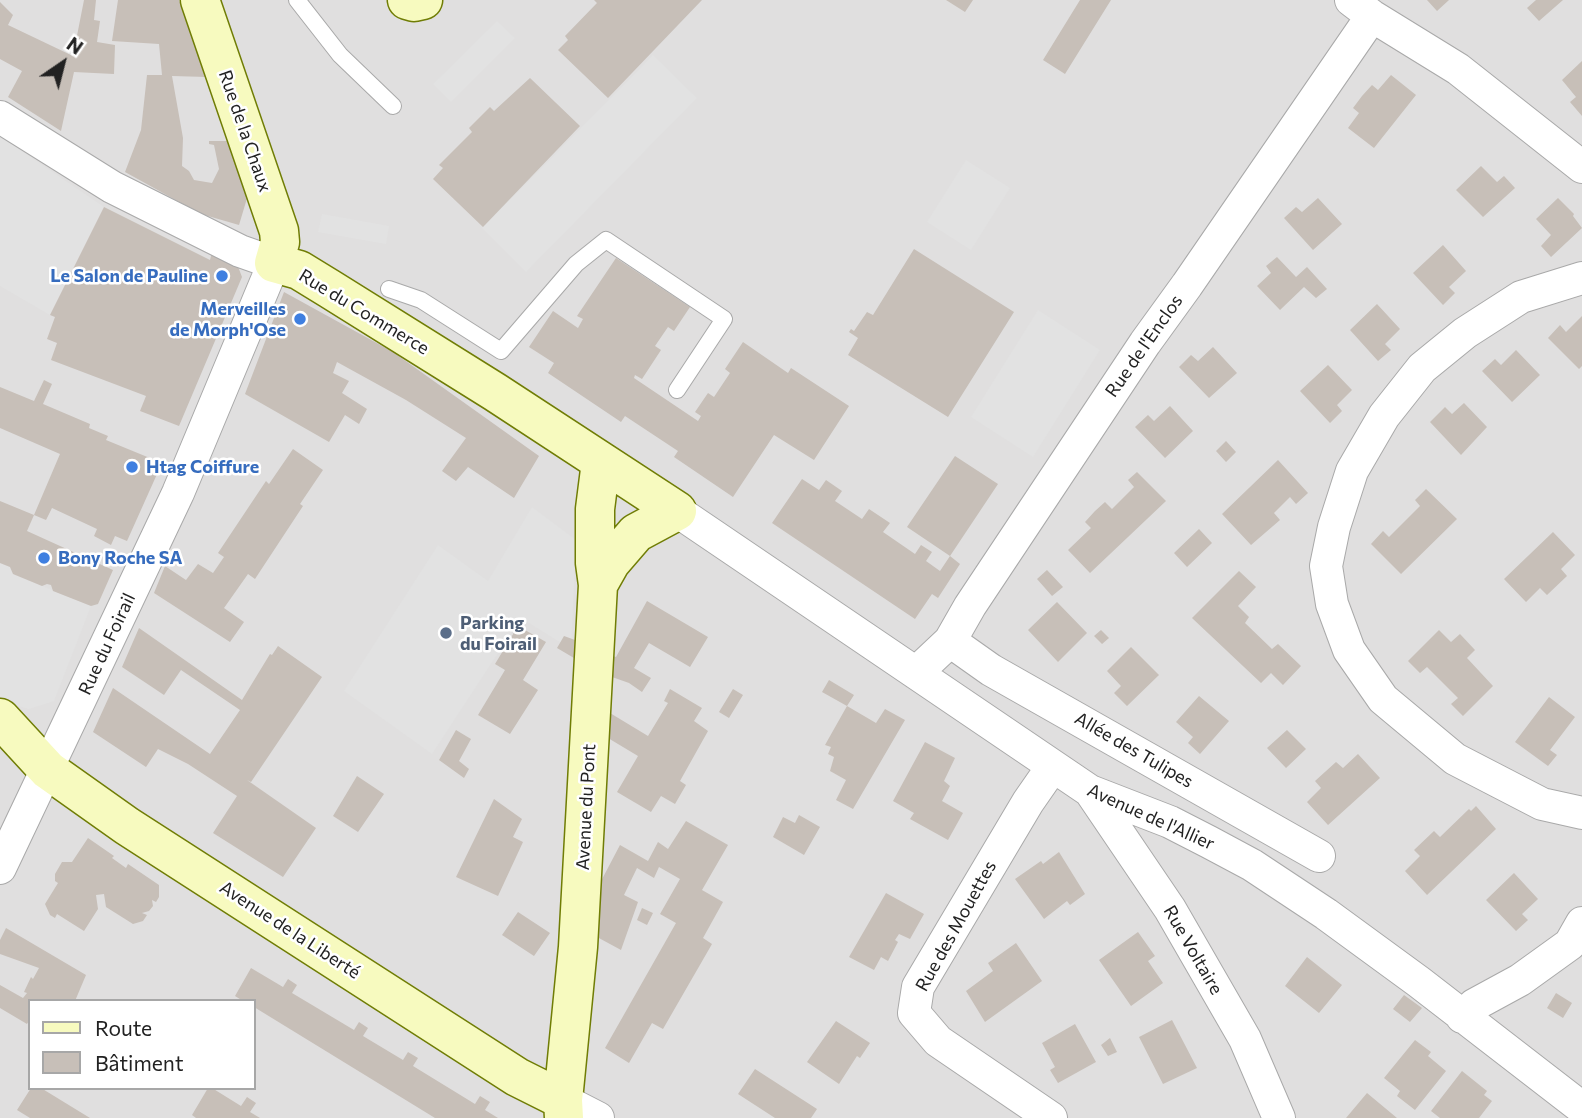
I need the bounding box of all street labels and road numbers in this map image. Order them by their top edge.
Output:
street label: Rue de la Chaux [214,67,276,195]
street label: Rue du Commerce [295,265,433,359]
street label: Rue de l'Enclos [1101,291,1187,401]
street label: Rue du Foirail [74,590,140,698]
street label: Allée des Tulipes [1071,707,1197,793]
street label: Avenue du Pont [572,743,600,871]
street label: Avenue de l'Allier [1084,779,1218,855]
street label: Rue des Mouettes [911,857,1001,995]
street label: Avenue de la Liberté [216,876,364,984]
street label: Rue Voltaire [1159,902,1227,998]

